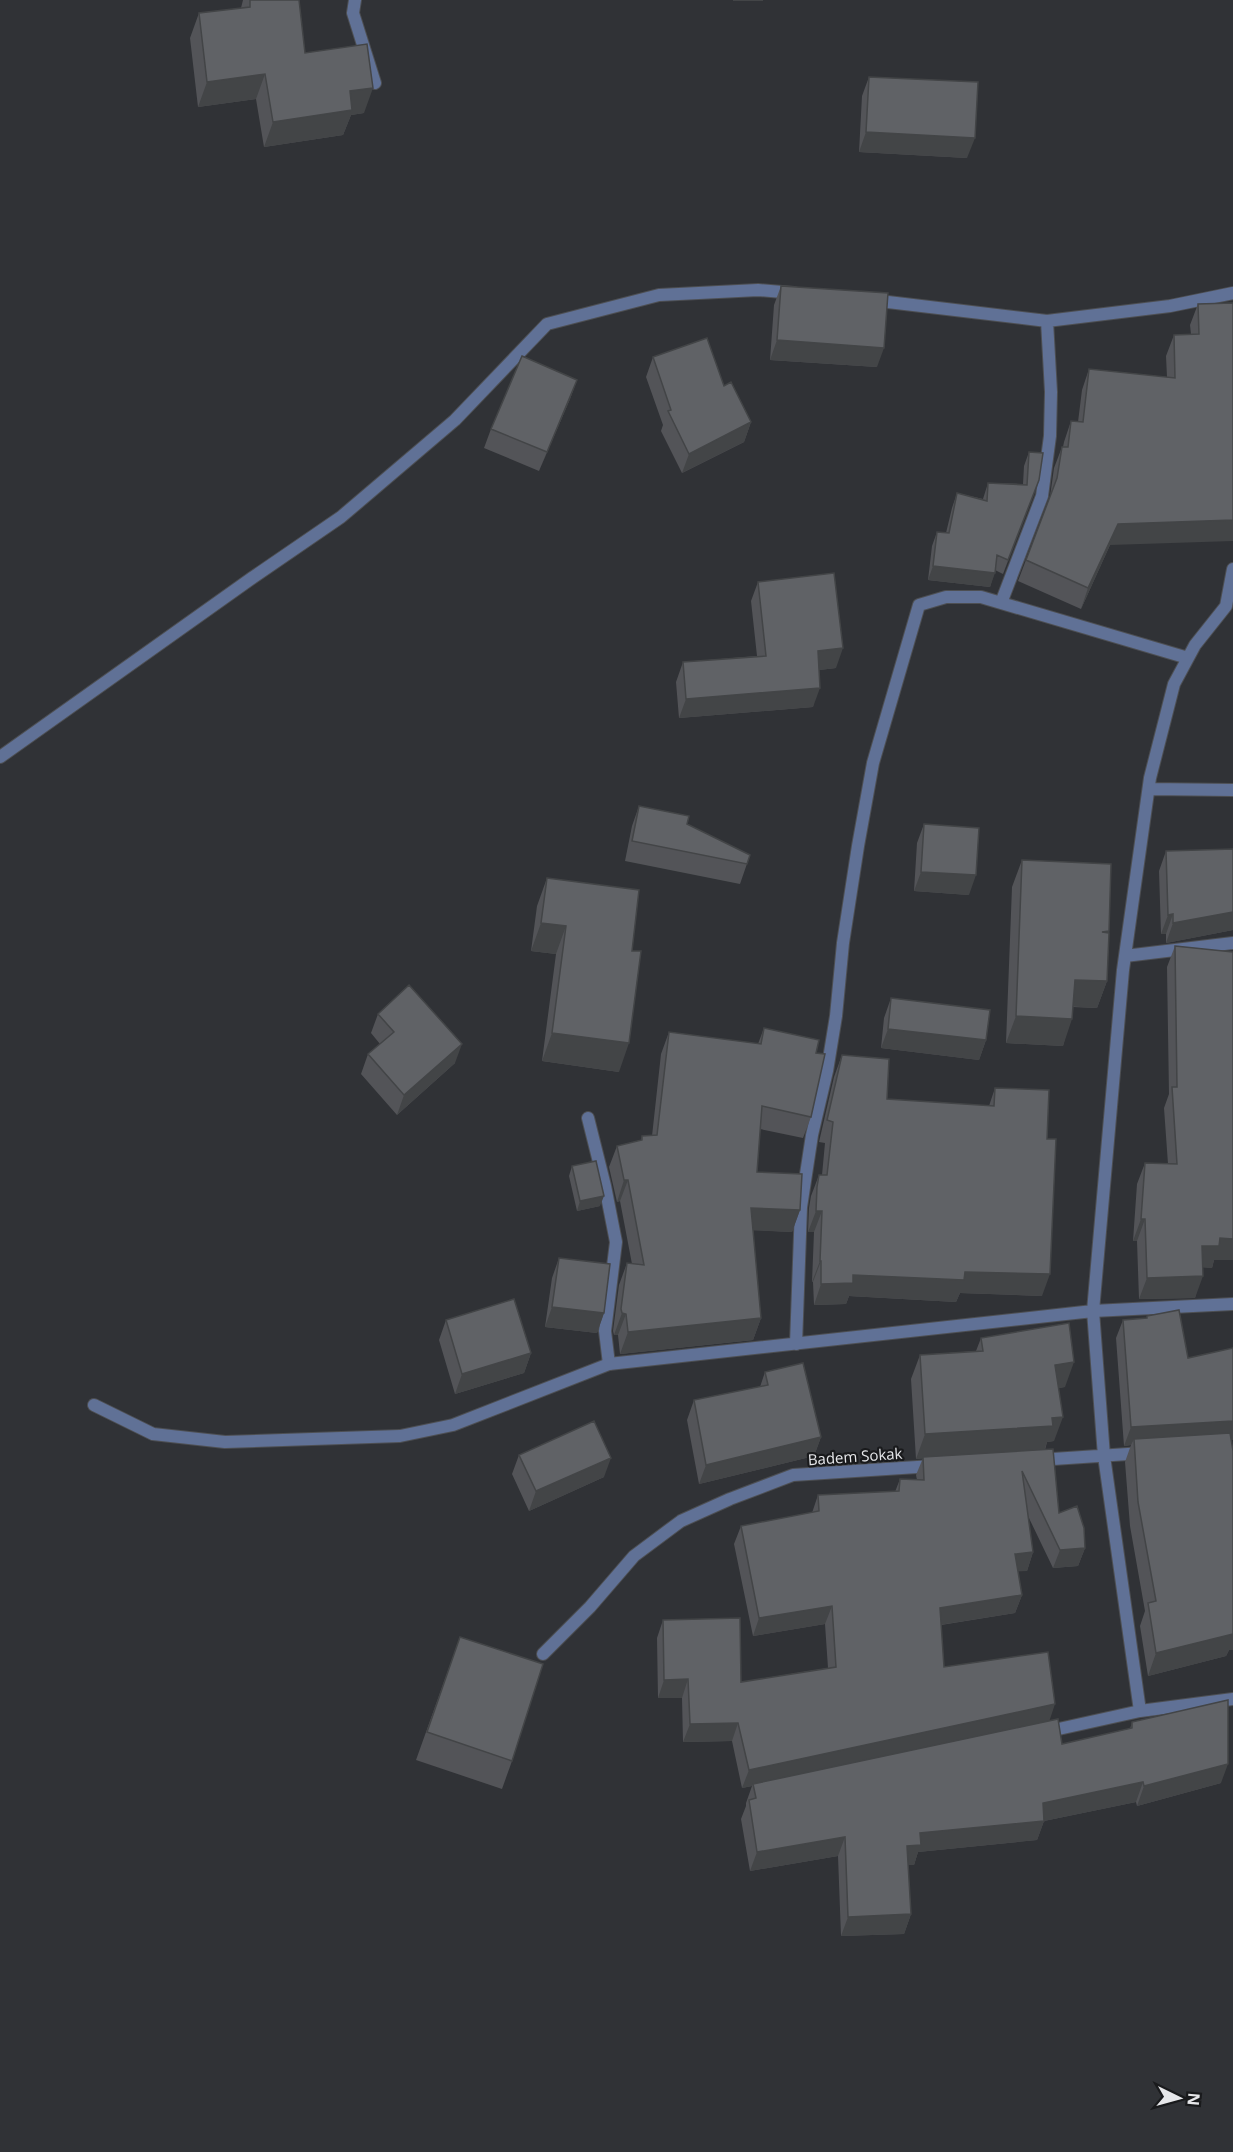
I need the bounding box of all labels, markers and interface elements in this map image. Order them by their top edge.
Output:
street label: Badem Sokak [807,1443,903,1469]
north arrow [1149,2068,1209,2128]
text: N [1182,2092,1205,2107]

